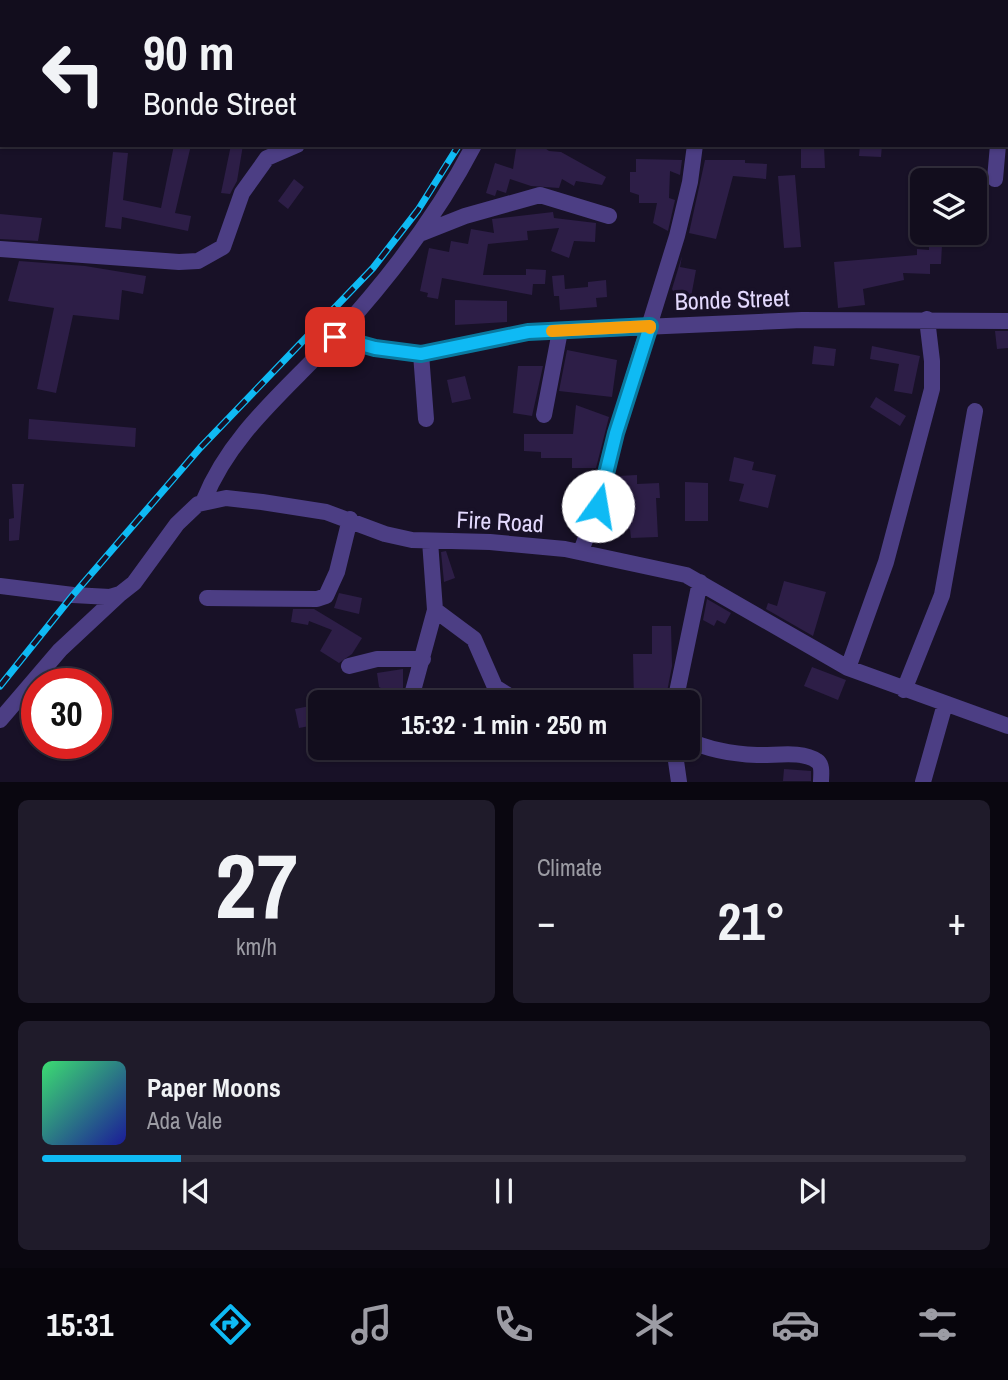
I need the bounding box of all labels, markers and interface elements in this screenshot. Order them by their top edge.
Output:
text: 90 m [143,19,235,85]
icon: left [28,28,119,119]
text: Bonde Street [143,82,296,125]
map controls [910,168,987,245]
button: layers [910,168,987,245]
street label: Bonde Street [674,281,790,317]
pin [305,307,365,367]
icon: arrive [316,318,354,356]
position arrow [561,469,635,543]
street label: Fire Road [456,503,545,539]
speed limit sign: 30 [21,668,112,759]
text: 15:32 · 1 min · 250 m [401,707,607,742]
text: 27 [215,824,298,946]
text: Climate [537,852,602,883]
text: 21° [717,886,786,956]
text: − [537,896,555,947]
text: + [948,896,966,947]
text: km/h [236,931,277,962]
text: Paper Moons [147,1070,281,1105]
text: Ada Vale [147,1105,222,1136]
icon: previous [177,1172,215,1210]
icon: pause [485,1172,523,1210]
icon: next [793,1172,831,1210]
icon: directions [206,1300,255,1349]
icon: music [347,1300,396,1349]
icon: phone [489,1300,538,1349]
icon: climate [630,1300,679,1349]
icon: car [771,1300,820,1349]
icon: filters [913,1300,962,1349]
text: 15:31 [46,1303,113,1346]

